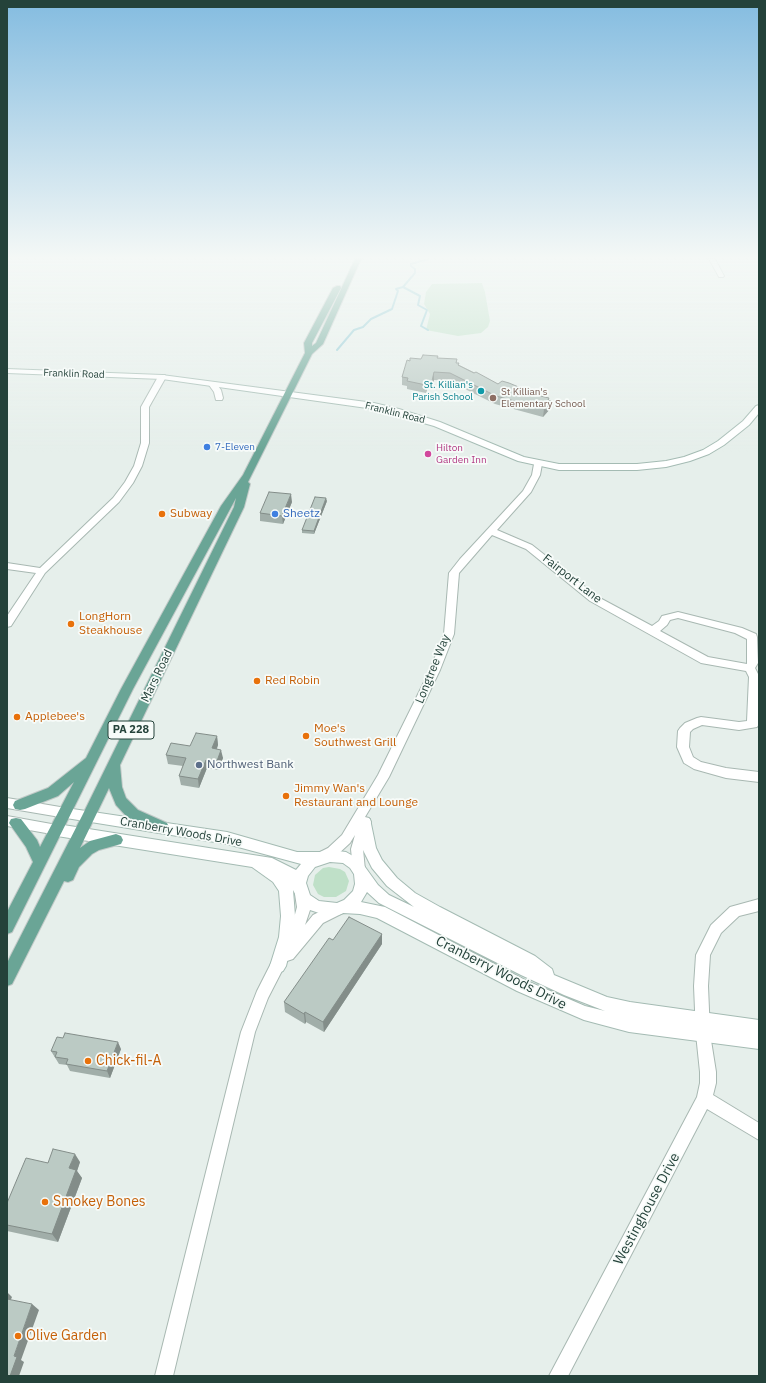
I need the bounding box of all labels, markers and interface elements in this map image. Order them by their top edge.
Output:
street label: Franklin Road [43,367,105,381]
place label: St. Killian's Parish School [412,379,473,402]
marker: St. Killian's Parish School [476,386,486,396]
place label: St Killian's Elementary School [501,386,585,410]
marker: St Killian's Elementary School [488,393,498,403]
street label: Franklin Road [364,400,426,426]
place label: 7-Eleven [215,441,255,453]
marker: 7-Eleven [202,442,212,452]
place label: Hilton Garden Inn [436,442,487,466]
marker: Hilton Garden Inn [423,449,433,459]
place label: Subway [170,507,212,521]
place label: Sheetz [283,507,320,521]
marker: Subway [157,509,167,519]
marker: Sheetz [270,509,280,519]
street label: Fairport Lane [540,551,604,607]
place label: LongHorn Steakhouse [79,610,142,638]
marker: LongHorn Steakhouse [66,619,76,629]
street label: Longtree Way [413,632,453,706]
street label: Mars Road [138,647,176,705]
place label: Red Robin [265,674,320,688]
marker: Red Robin [252,676,262,686]
place label: Applebee's [25,710,85,724]
marker: Applebee's [12,712,22,722]
road number: PA 228 [108,721,154,739]
place label: Moe's Southwest Grill [314,722,396,750]
marker: Moe's Southwest Grill [301,731,311,741]
place label: Northwest Bank [207,758,294,772]
marker: Northwest Bank [194,760,204,770]
place label: Jimmy Wan's Restaurant and Lounge [294,782,418,810]
marker: Jimmy Wan's Restaurant and Lounge [281,791,291,801]
street label: Cranberry Woods Drive [119,814,243,850]
street label: Cranberry Woods Drive [433,933,569,1013]
place label: Chick-fil-A [96,1053,161,1069]
marker: Chick-fil-A [83,1056,93,1066]
street label: Westinghouse Drive [610,1150,684,1268]
place label: Smokey Bones [53,1194,146,1210]
marker: Smokey Bones [40,1197,50,1207]
place label: Olive Garden [26,1328,107,1344]
marker: Olive Garden [13,1331,23,1341]

